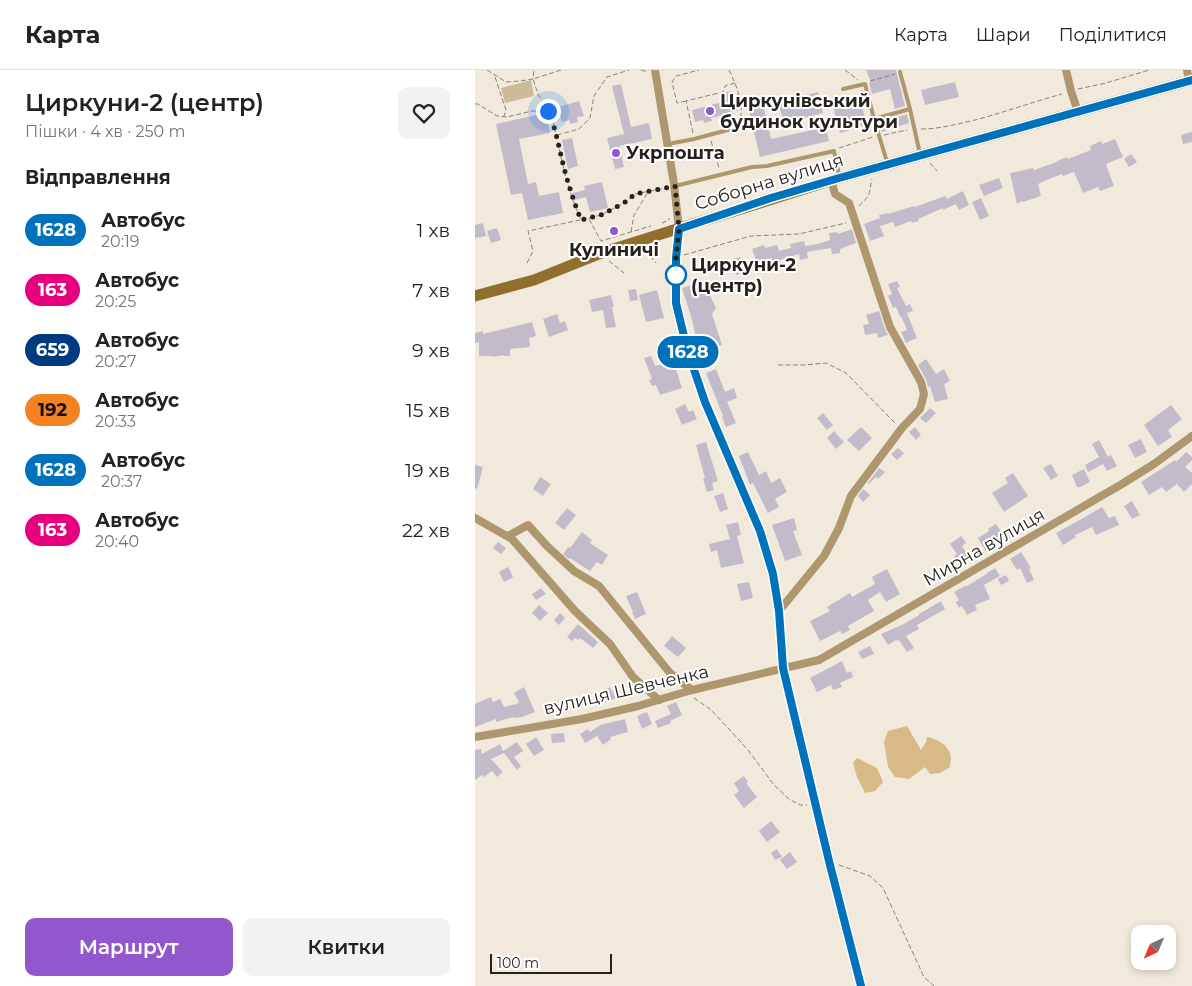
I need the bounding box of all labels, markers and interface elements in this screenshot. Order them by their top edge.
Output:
text: Карта [25,20,100,49]
text: Карта [894,24,948,46]
text: Шари [976,24,1031,46]
text: Поділитися [1059,24,1167,46]
button: heart [398,87,450,139]
text: Циркуни-2 (центр) [25,88,264,117]
place label: Циркунівський будинок культури [720,90,898,133]
your location [536,99,561,124]
marker: Циркунівський будинок культури [704,105,716,117]
text: Пішки · 4 хв · 250 m [25,122,185,141]
place label: Укрпошта [626,142,725,164]
marker: Укрпошта [610,147,622,159]
street label: Соборна вулиця [692,149,846,215]
text: Відправлення [25,166,171,189]
text: Автобус [101,209,185,232]
text: 1628 [35,219,76,241]
text: 1 хв [417,219,450,242]
marker: Кулиничі [608,225,620,237]
text: 20:19 [101,232,140,251]
place label: Кулиничі [569,239,659,261]
place label: Циркуни-2 (центр) [691,254,797,297]
marker: Циркуни-2 (центр) [665,264,687,286]
text: Автобус [95,269,179,292]
text: 163 [38,279,67,301]
text: 7 хв [412,279,450,302]
text: 20:25 [95,292,136,311]
text: Автобус [95,329,179,352]
line badge: 1628 [653,336,723,368]
text: 659 [36,339,69,361]
text: 9 хв [412,339,450,362]
text: 1628 [667,341,709,363]
text: 20:27 [95,352,137,371]
text: Автобус [95,389,179,412]
text: 192 [38,399,67,421]
text: 15 хв [406,399,450,422]
text: 20:33 [95,412,136,431]
text: Автобус [101,449,185,472]
text: 1628 [35,459,76,481]
text: 19 хв [405,459,450,482]
text: 20:37 [101,472,142,491]
street label: Мирна вулиця [919,503,1049,591]
text: Автобус [95,509,179,532]
text: 163 [38,519,67,541]
text: 22 хв [402,519,450,542]
text: 20:40 [95,532,139,551]
street label: вулиця Шевченка [541,660,711,720]
button: Маршрут [25,918,233,976]
button: Квитки [243,918,450,976]
north arrow [1131,925,1176,970]
map controls [1131,925,1176,970]
scale bar [490,951,613,974]
text: 100 m [497,954,539,972]

